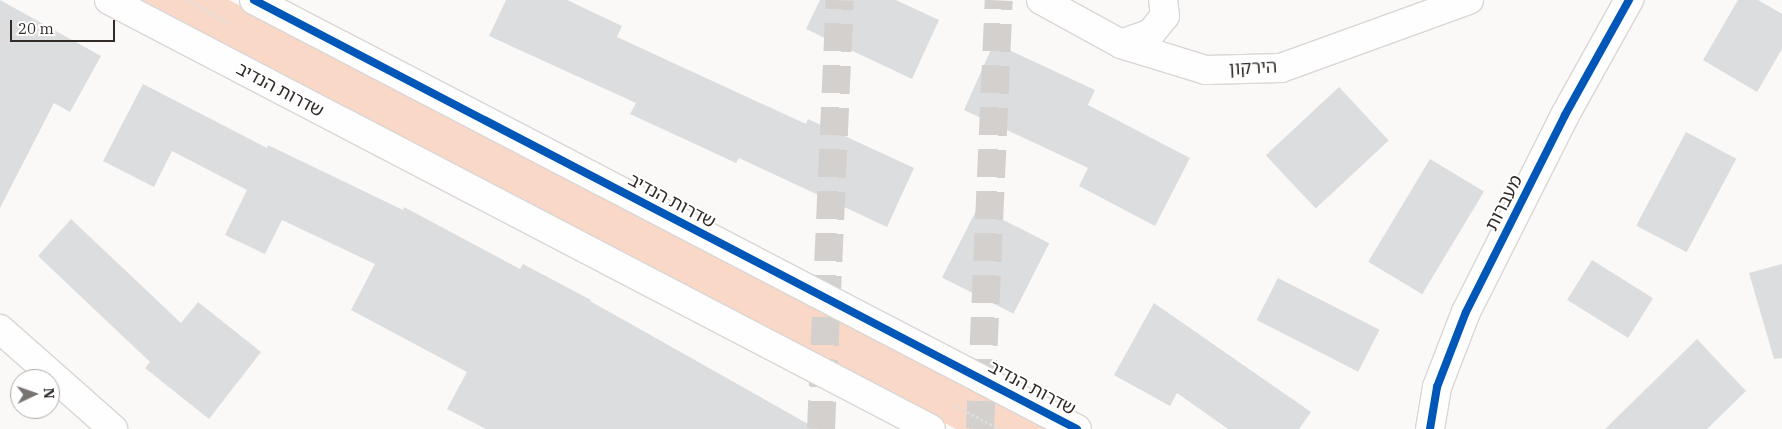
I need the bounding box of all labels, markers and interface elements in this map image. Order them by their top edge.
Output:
scale bar [12,10,118,42]
text: 20 m [18,19,54,38]
street label: הירקון [1228,56,1278,80]
street label: שדרות הנדיב [233,58,327,122]
street label: שדרות הנדיב [625,169,719,233]
street label: מעברות [1481,172,1527,234]
street label: שדרות הנדיב [985,356,1079,420]
north arrow [10,369,60,419]
text: N [40,387,58,399]

